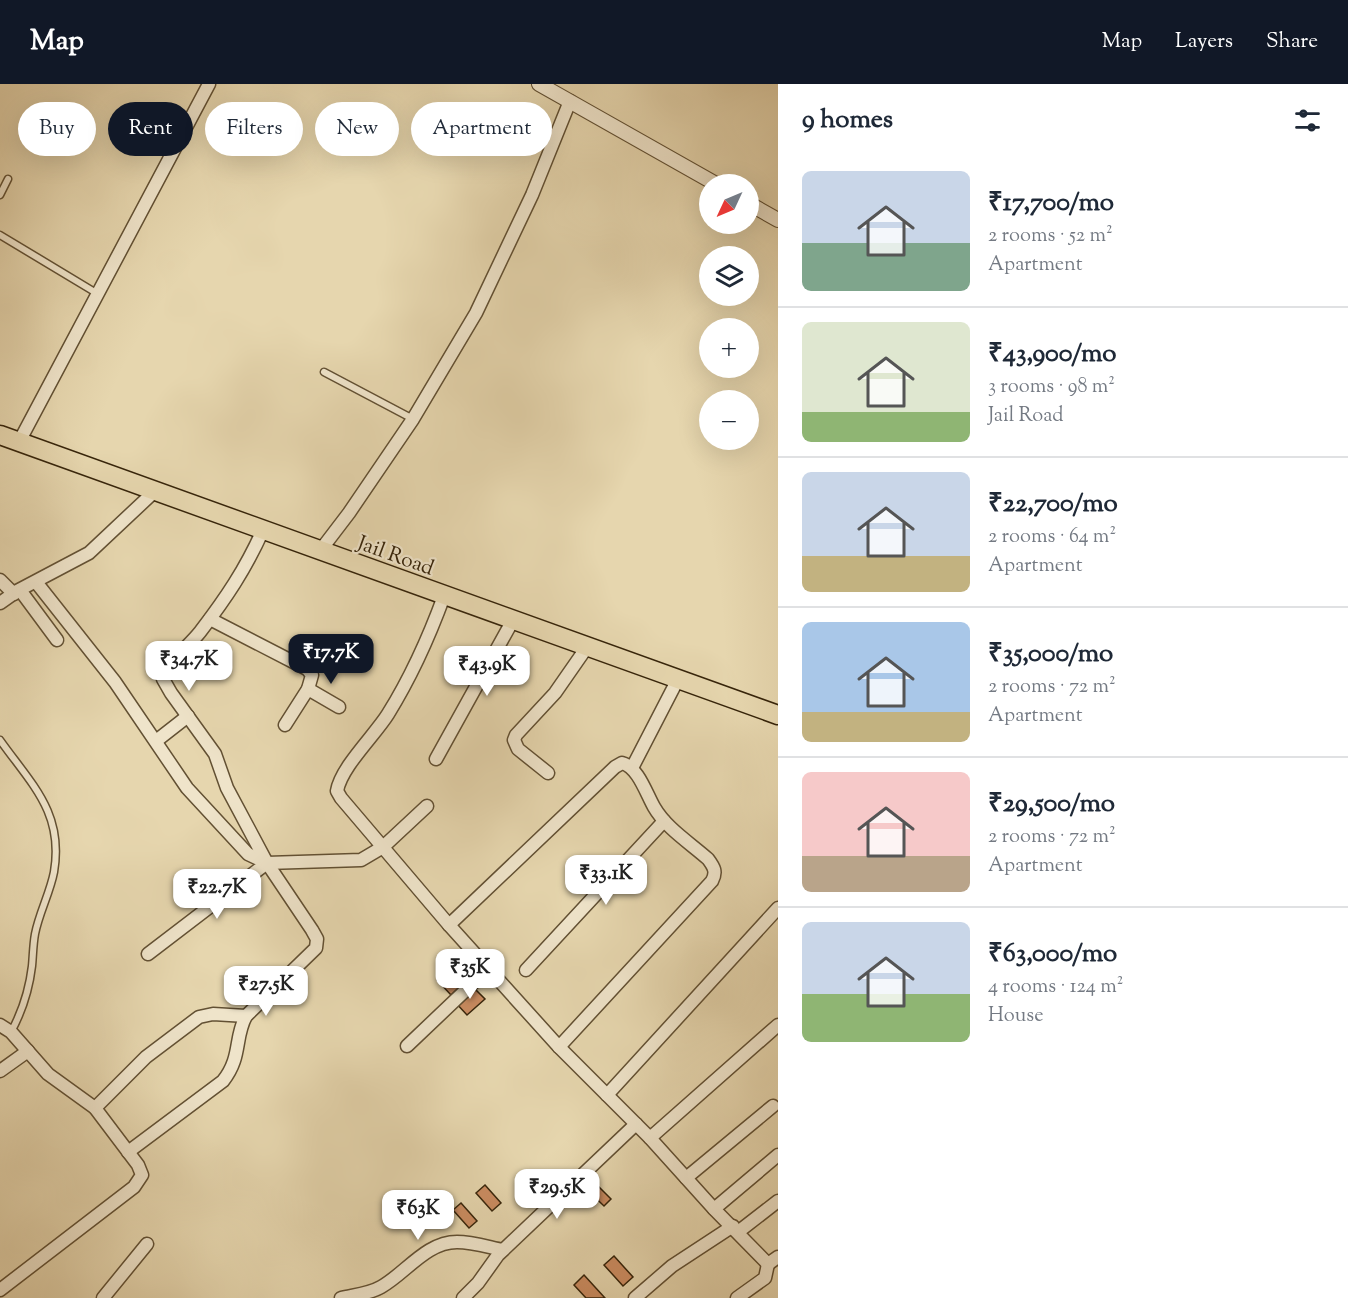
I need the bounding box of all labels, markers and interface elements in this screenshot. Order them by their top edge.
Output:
text: Map [30,22,84,62]
text: Map [1102,27,1142,57]
text: Layers [1175,27,1233,57]
text: Share [1266,27,1318,57]
chip: Buy [18,102,96,156]
chip: Rent [108,102,193,156]
chip: Filters [205,102,303,156]
chip: New [315,102,399,156]
chip: Apartment [411,102,552,156]
text: 9 homes [802,102,893,139]
icon: filters [1291,104,1324,137]
north arrow [699,174,759,234]
map controls [699,174,759,450]
text: ₹17,700/mo [988,185,1114,222]
icon: home [850,195,922,267]
text: 2 rooms · 52 m² [988,222,1113,251]
button: layers [699,246,759,306]
text: Apartment [988,251,1083,280]
button: + [699,318,759,378]
text: ₹43,900/mo [988,336,1117,373]
icon: home [850,346,922,418]
text: 3 rooms · 98 m² [988,373,1115,402]
button: − [699,390,759,450]
text: Jail Road [988,402,1064,431]
text: ₹22,700/mo [988,486,1118,523]
icon: home [850,496,922,568]
text: 2 rooms · 64 m² [988,523,1116,552]
street label: Jail Road [352,529,438,585]
text: Apartment [988,552,1083,581]
pin: ₹17.7K [282,634,380,685]
text: ₹35,000/mo [988,636,1113,673]
text: ₹17.7K [303,639,359,668]
pin: ₹34.7K [140,641,238,692]
text: ₹34.7K [159,646,219,675]
pin: ₹43.9K [438,646,536,697]
icon: home [850,646,922,718]
text: ₹43.9K [458,651,516,680]
text: 2 rooms · 72 m² [988,673,1116,702]
text: Apartment [988,702,1083,731]
text: ₹29,500/mo [988,786,1115,823]
icon: home [850,796,922,868]
text: 2 rooms · 72 m² [988,823,1116,852]
text: Apartment [988,852,1083,881]
pin: ₹33.1K [557,855,655,906]
text: ₹33.1K [579,860,633,889]
pin: ₹22.7K [168,869,266,920]
text: ₹22.7K [187,874,247,903]
text: ₹63,000/mo [988,936,1117,973]
icon: home [850,946,922,1018]
pin: ₹35K [434,949,506,1000]
text: ₹35K [450,954,490,983]
pin: ₹27.5K [217,966,315,1017]
text: ₹27.5K [238,971,294,1000]
text: 4 rooms · 124 m² [988,973,1123,1002]
text: House [988,1002,1043,1031]
pin: ₹29.5K [508,1169,606,1220]
text: ₹29.5K [529,1174,585,1203]
pin: ₹63K [382,1190,454,1241]
text: ₹63K [396,1195,440,1224]

